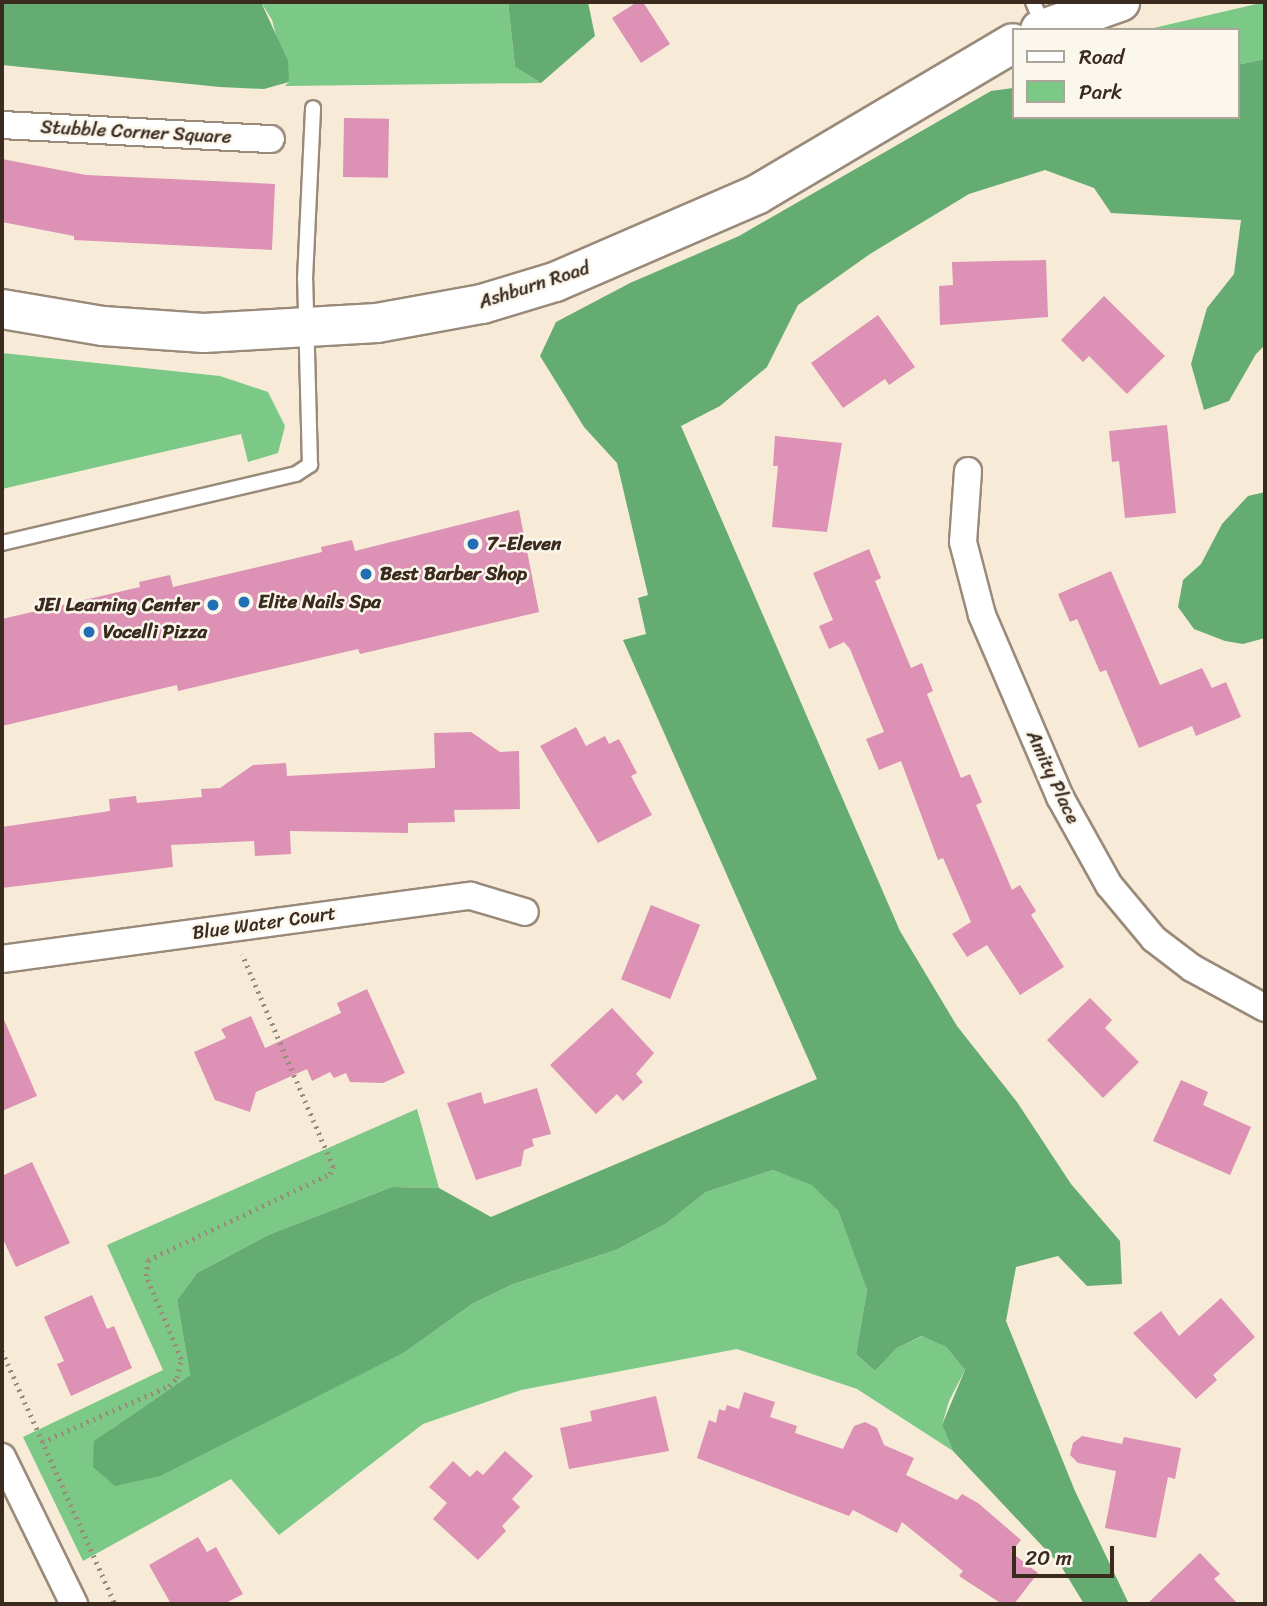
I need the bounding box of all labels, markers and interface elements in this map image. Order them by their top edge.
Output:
legend [1012,28,1239,119]
text: Road [1079,38,1124,76]
text: Park [1079,73,1122,111]
street label: Stubble Corner Square [40,116,232,148]
street label: Ashburn Road [476,256,592,314]
place label: 7-Eleven [487,533,561,555]
marker: 7-Eleven [465,536,481,552]
place label: Best Barber Shop [380,563,527,585]
marker: Best Barber Shop [358,566,374,582]
place label: Elite Nails Spa [258,591,381,613]
place label: JEI Learning Center [35,594,199,616]
marker: Elite Nails Spa [236,594,252,610]
marker: JEI Learning Center [205,597,221,613]
place label: Vocelli Pizza [103,621,207,643]
marker: Vocelli Pizza [81,624,97,640]
street label: Amity Place [1021,726,1085,828]
street label: Blue Water Court [191,902,337,944]
scale bar [1015,1532,1116,1576]
text: 20 m [1025,1539,1072,1577]

